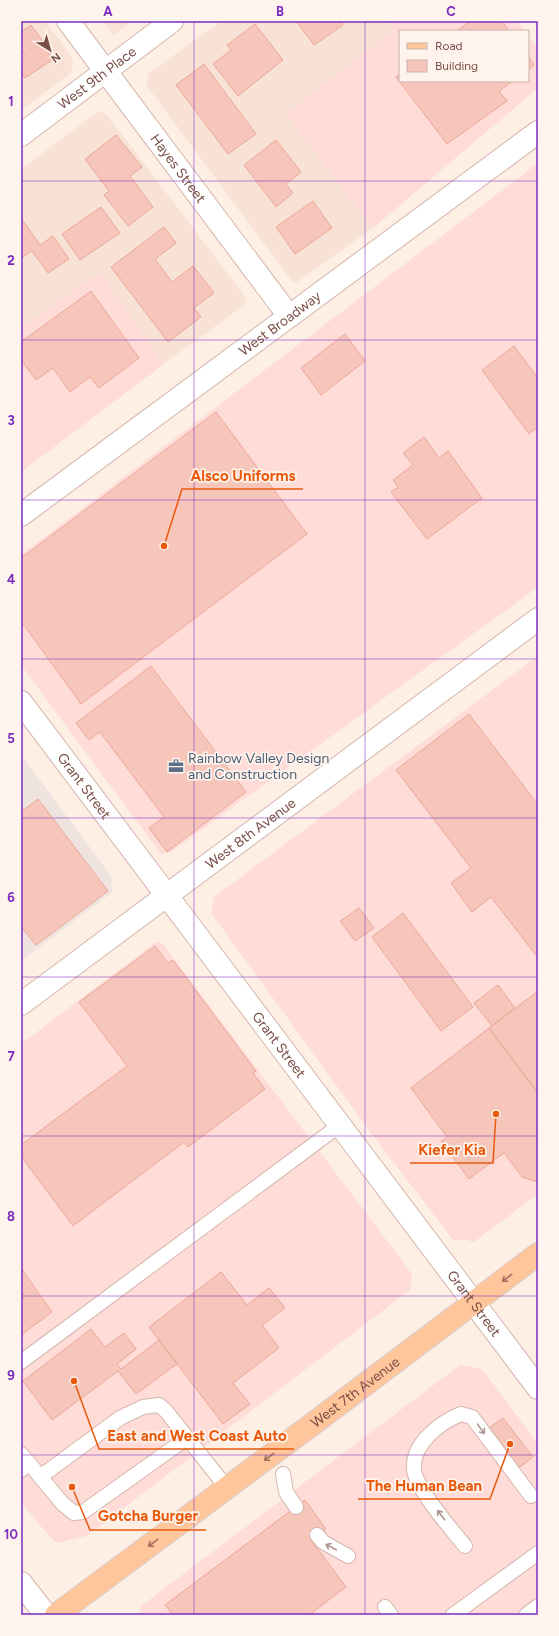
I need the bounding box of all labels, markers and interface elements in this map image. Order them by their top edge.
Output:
text: A [103,4,113,19]
text: B [276,4,284,19]
text: C [446,4,456,19]
north arrow [30,30,70,70]
legend [399,30,529,82]
text: Road [435,39,463,53]
street label: West 9th Place [55,43,140,113]
text: N [48,50,63,65]
text: Building [435,59,478,73]
text: 1 [8,94,14,109]
street label: Hayes Street [147,131,209,206]
text: 2 [7,253,15,268]
street label: West Broadway [236,287,325,360]
text: 3 [7,413,15,428]
callout: Alsco Uniforms [182,462,303,489]
text: Alsco Uniforms [190,467,296,485]
text: 4 [7,572,15,587]
text: 5 [7,731,15,746]
street label: Grant Street [53,750,114,823]
place label: Rainbow Valley Design and Construction [188,750,330,783]
office icon: Rainbow Valley Design and Construction [167,757,185,775]
street label: West 8th Avenue [202,794,300,873]
text: 6 [7,890,15,905]
street label: Grant Street [248,1009,309,1081]
text: 7 [7,1049,15,1064]
callout: Kiefer Kia [410,1136,493,1163]
text: Kiefer Kia [418,1141,486,1159]
text: 8 [7,1209,15,1224]
street label: Grant Street [443,1267,504,1340]
one-way arrow [501,1273,512,1282]
street label: West 7th Avenue [307,1353,404,1432]
text: 9 [7,1368,15,1383]
callout: East and West Coast Auto [99,1422,294,1449]
one-way arrow [477,1423,485,1434]
text: East and West Coast Auto [107,1427,287,1445]
one-way arrow [263,1453,274,1461]
callout: The Human Bean [358,1472,490,1499]
text: The Human Bean [366,1477,482,1495]
callout: Gotcha Burger [90,1503,206,1530]
text: Gotcha Burger [98,1507,199,1525]
one-way arrow [437,1510,446,1521]
text: 10 [4,1527,18,1542]
one-way arrow [148,1538,159,1547]
one-way arrow [326,1542,338,1550]

